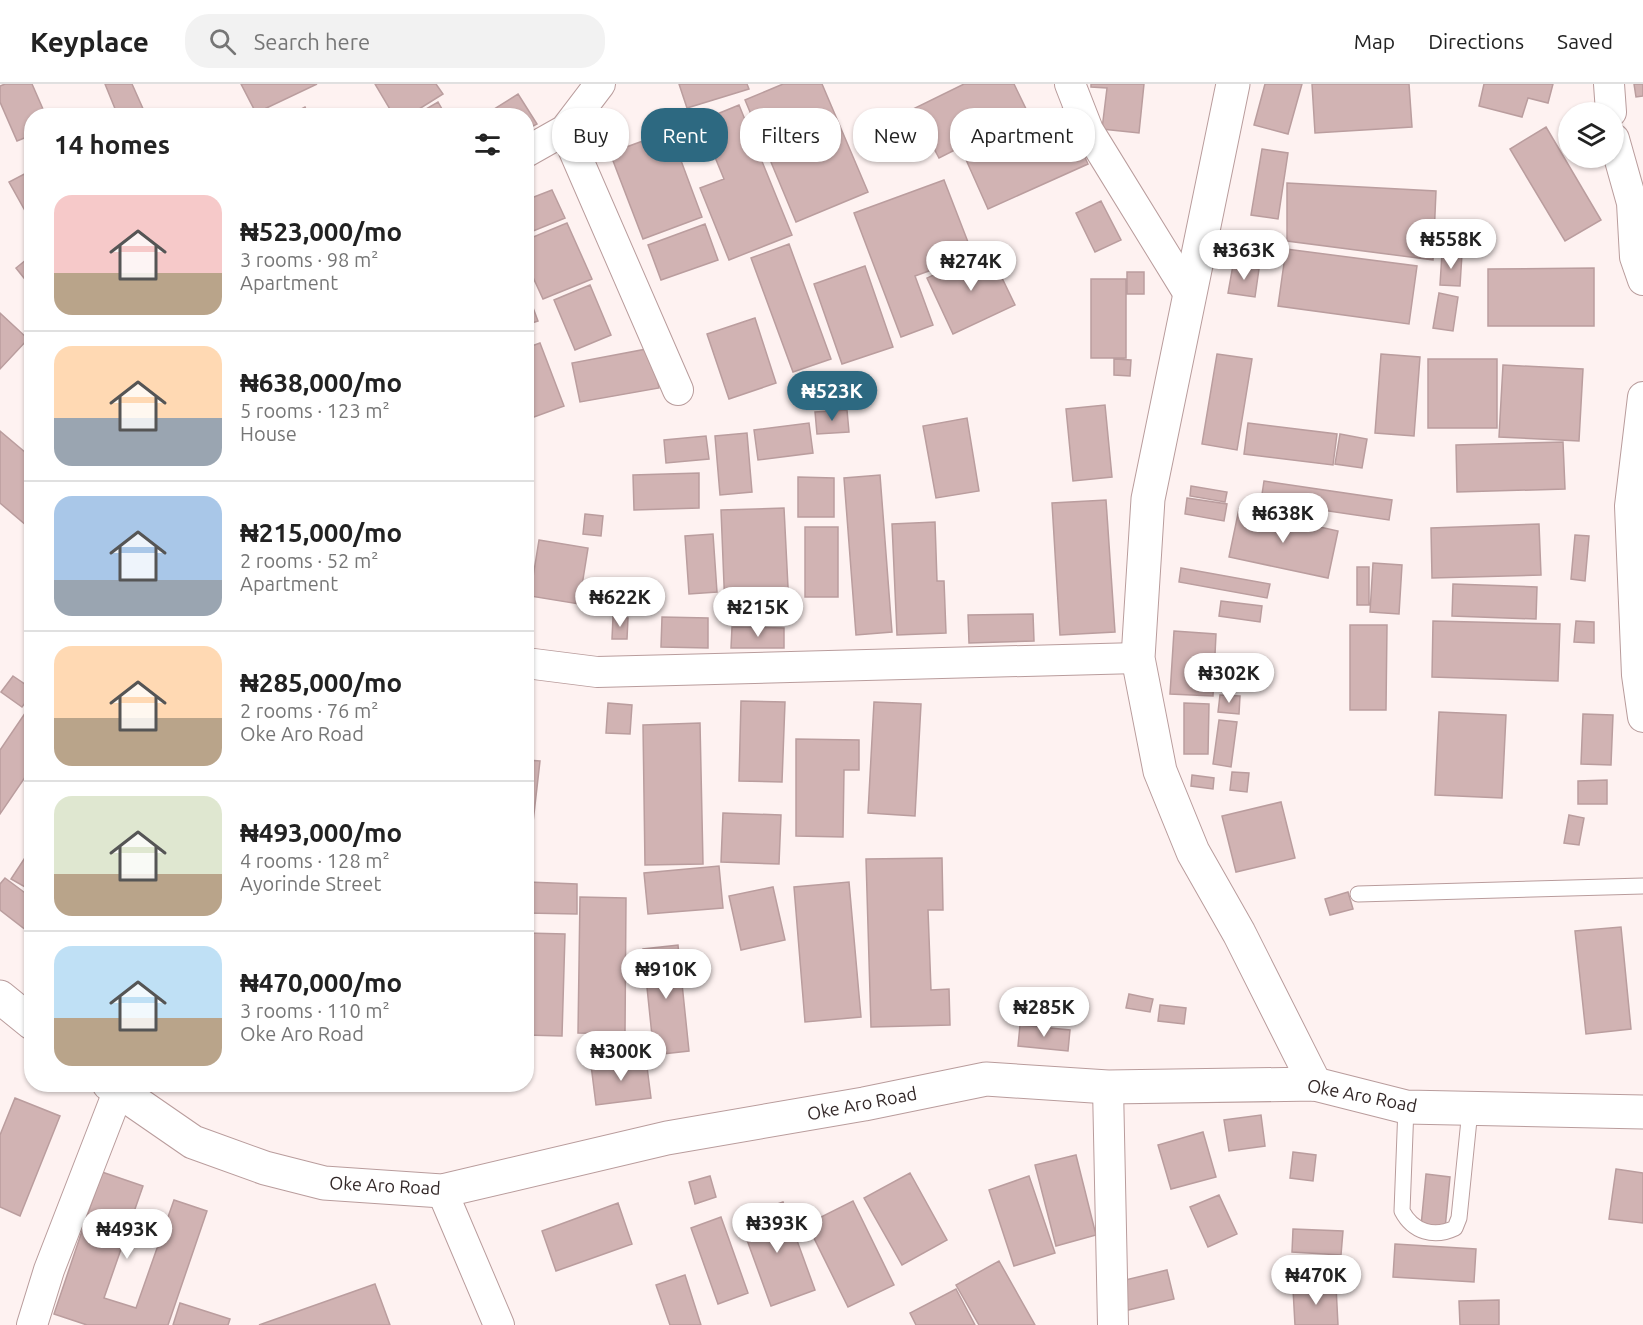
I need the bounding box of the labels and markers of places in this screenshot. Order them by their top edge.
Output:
pin: ₦558K [1409,219,1493,270]
pin: ₦363K [1202,230,1286,281]
pin: ₦274K [929,241,1013,292]
pin: ₦523K [790,371,874,422]
pin: ₦638K [1241,493,1325,544]
pin: ₦622K [578,577,662,628]
pin: ₦215K [716,587,800,638]
pin: ₦302K [1187,653,1271,704]
pin: ₦910K [624,949,708,1000]
pin: ₦285K [1002,987,1086,1038]
pin: ₦300K [579,1031,663,1082]
pin: ₦393K [735,1203,819,1254]
pin: ₦493K [85,1209,169,1260]
pin: ₦470K [1274,1255,1358,1306]

